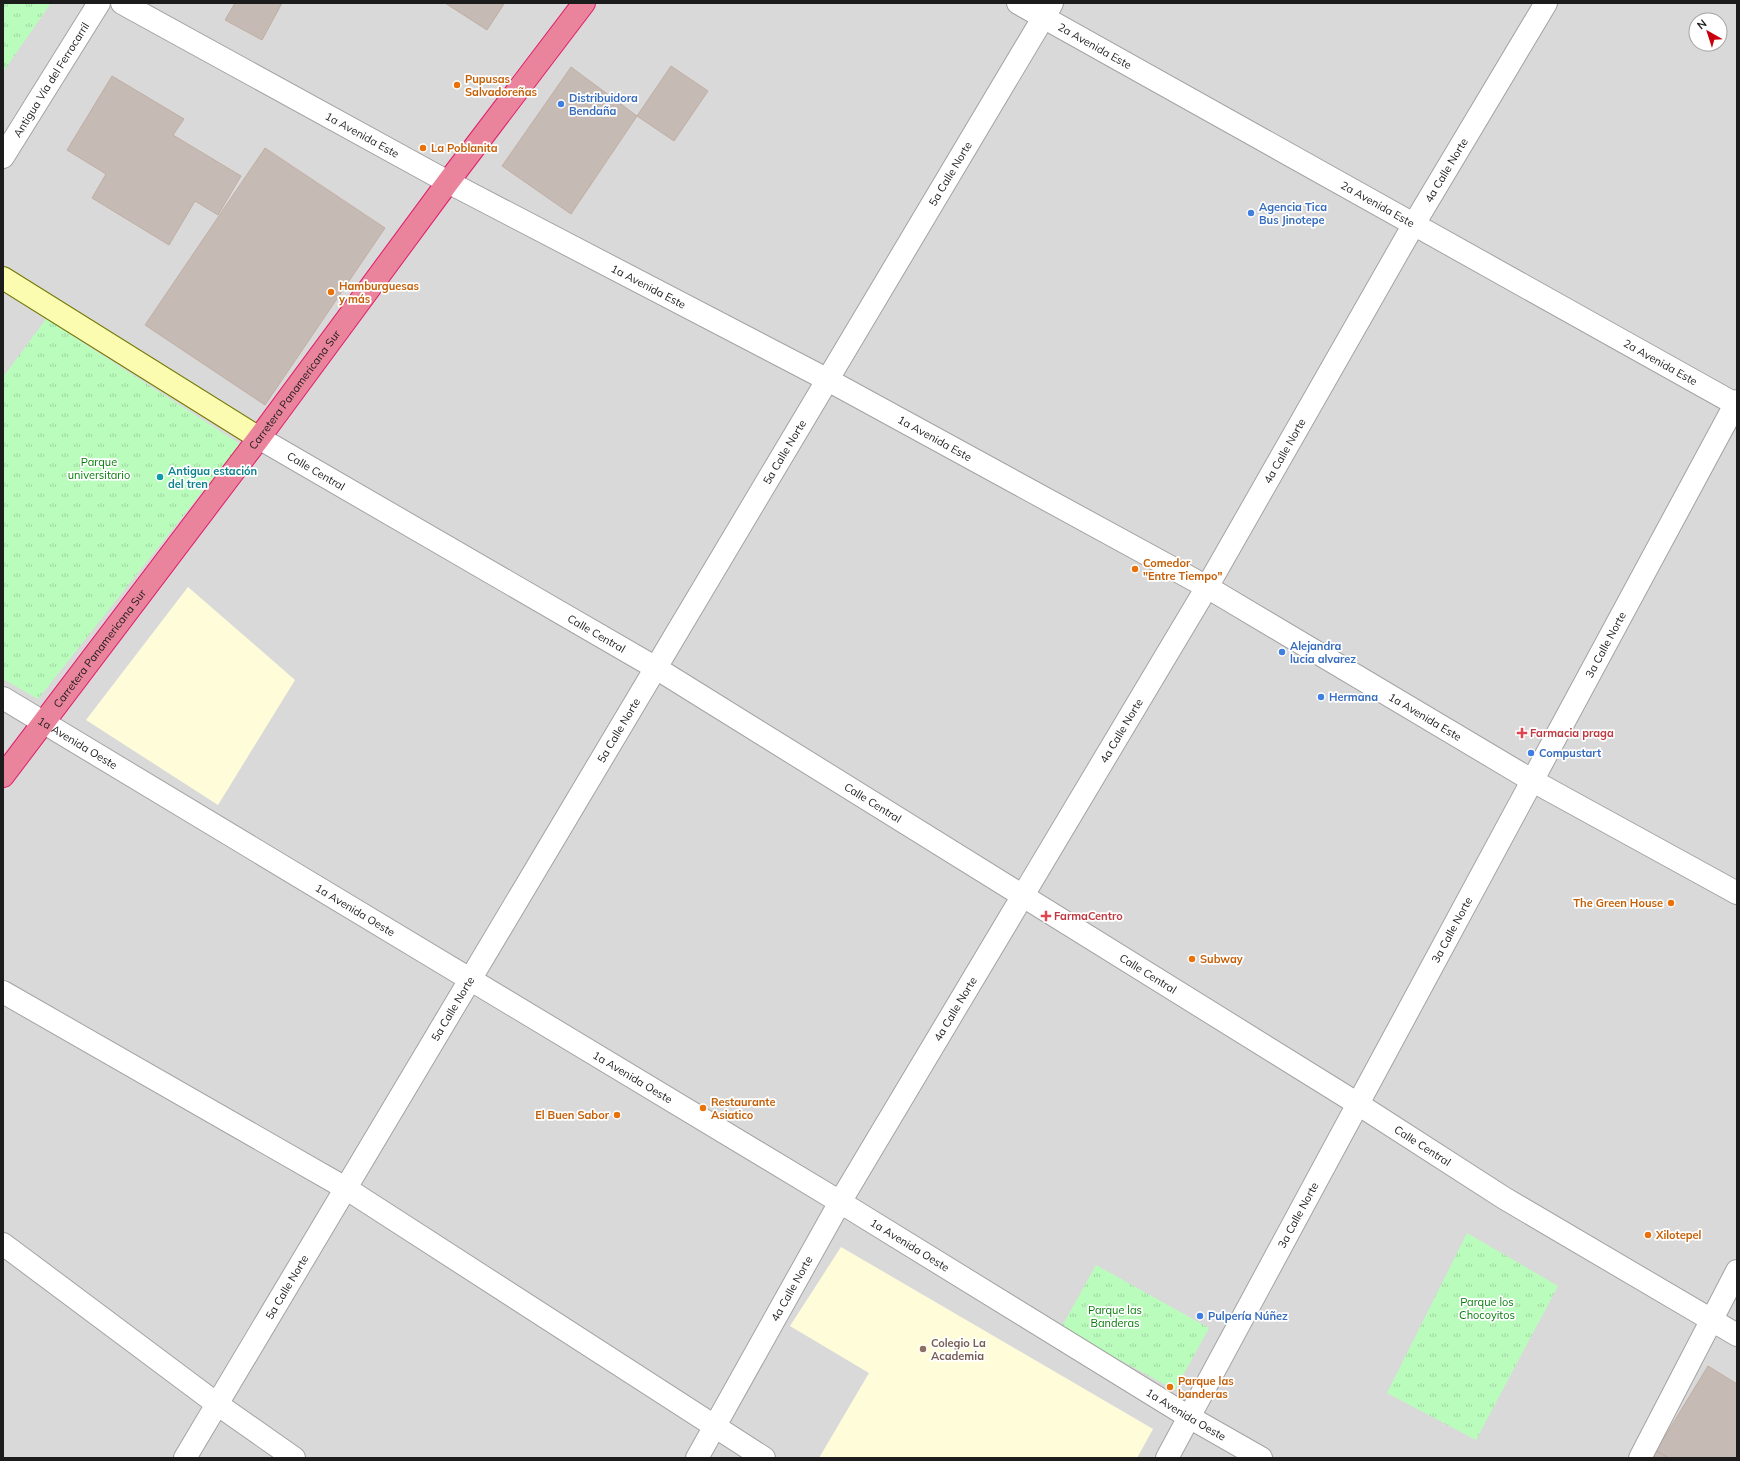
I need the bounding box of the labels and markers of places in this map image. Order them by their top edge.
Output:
place label: Pupusas Salvadoreñas [465,72,538,99]
marker: Pupusas Salvadoreñas [452,80,462,90]
place label: Distribuidora Bendaña [569,91,638,118]
marker: Distribuidora Bendaña [556,99,566,109]
place label: La Poblanita [431,141,498,155]
marker: La Poblanita [418,143,428,153]
place label: Agencia Tica Bus Jinotepe [1259,200,1327,227]
marker: Agencia Tica Bus Jinotepe [1246,208,1256,218]
place label: Hamburguesas y más [338,279,420,306]
marker: Hamburguesas y más [326,287,336,297]
place label: Antigua estación del tren [168,464,257,491]
marker: Antigua estación del tren [155,472,165,482]
place label: Comedor "Entre Tiempo" [1143,556,1222,583]
marker: Comedor "Entre Tiempo" [1130,564,1140,574]
place label: Alejandra lucia alvarez [1290,639,1356,666]
marker: Alejandra lucia alvarez [1277,647,1287,657]
place label: Hermana [1329,690,1378,704]
marker: Hermana [1316,692,1326,702]
place label: Farmacia praga [1530,726,1614,740]
marker: Farmacia praga [1517,728,1527,738]
place label: Compustart [1539,746,1601,760]
marker: Compustart [1526,748,1536,758]
place label: The Green House [1573,896,1663,910]
marker: The Green House [1666,898,1676,908]
place label: FarmaCentro [1054,909,1123,923]
marker: FarmaCentro [1041,911,1051,921]
place label: Subway [1200,952,1243,966]
marker: Subway [1187,954,1197,964]
place label: Restaurante Asiatico [711,1095,775,1122]
marker: Restaurante Asiatico [698,1103,708,1113]
place label: El Buen Sabor [535,1108,610,1122]
marker: El Buen Sabor [612,1110,622,1120]
place label: Xilotepel [1655,1228,1702,1242]
marker: Xilotepel [1643,1230,1653,1240]
place label: Pulpería Núñez [1208,1309,1288,1323]
marker: Pulpería Núñez [1195,1311,1205,1321]
place label: Colegio La Academia [931,1336,986,1363]
marker: Colegio La Academia [918,1344,928,1354]
place label: Parque las banderas [1178,1374,1234,1401]
marker: Parque las banderas [1165,1382,1175,1392]

